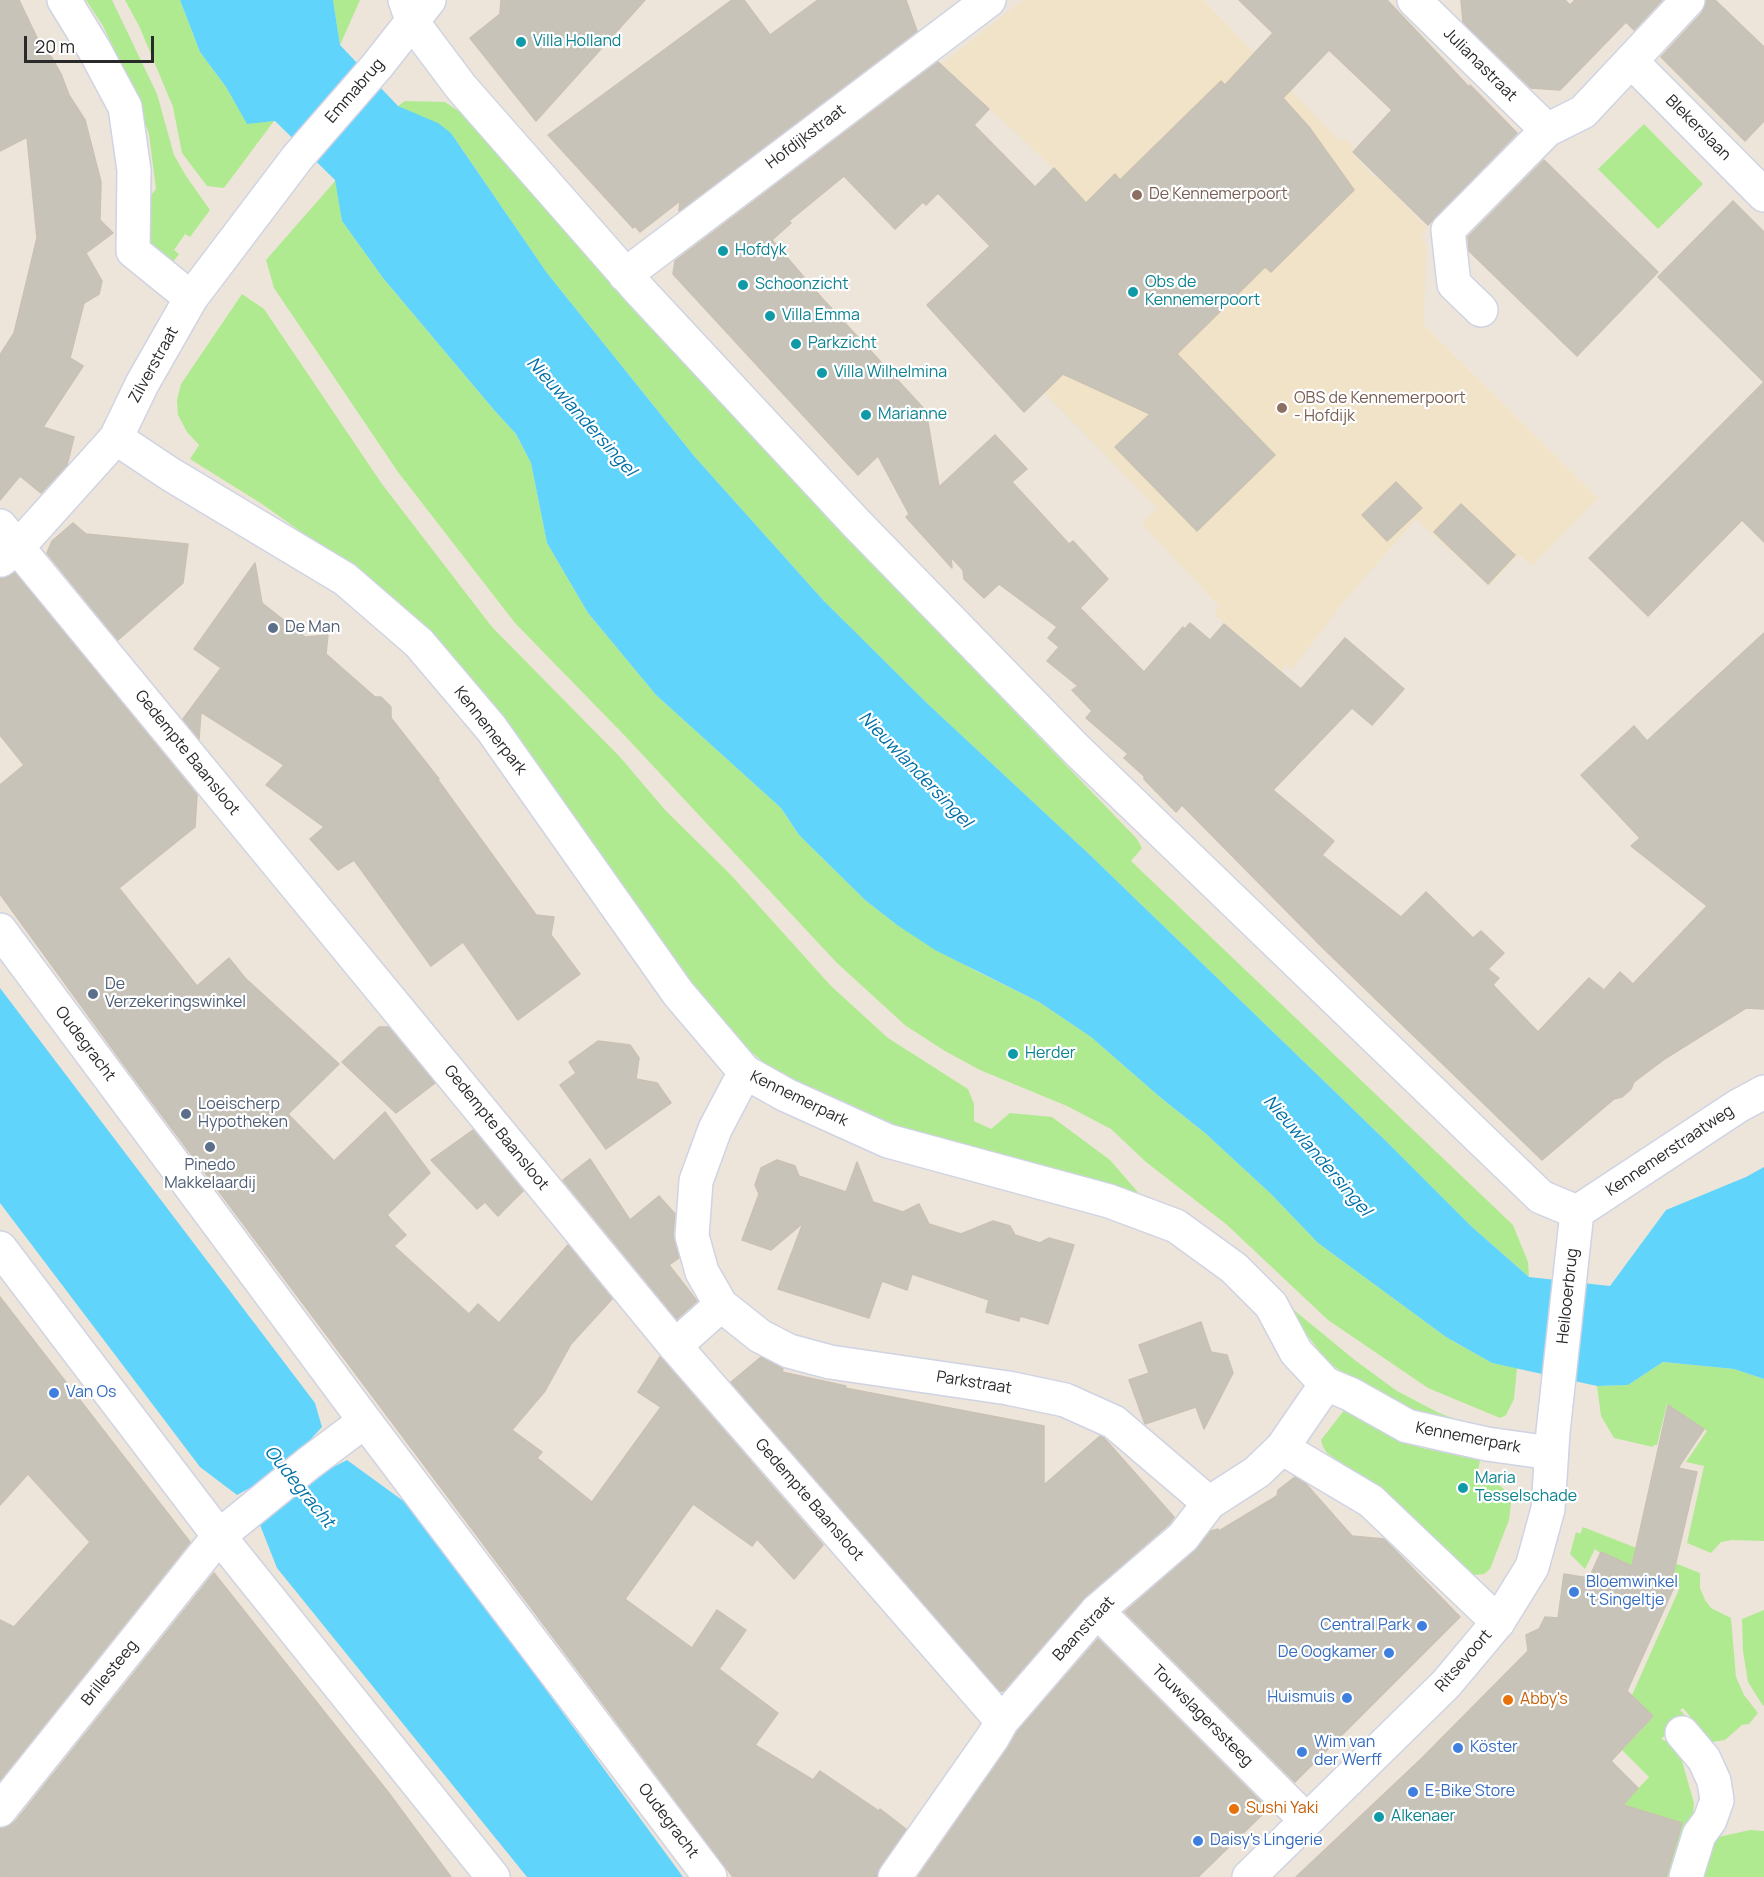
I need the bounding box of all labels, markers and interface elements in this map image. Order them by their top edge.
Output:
scale bar [27,24,158,62]
street label: Julianastraat [1439,24,1521,106]
place label: Villa Holland [533,32,621,52]
text: 20 m [35,34,75,58]
marker: Villa Holland [514,35,528,49]
street label: Emmabrug [322,55,388,127]
street label: Blekerslaan [1661,91,1735,165]
street label: Hofdijkstraat [762,101,850,173]
place label: De Kennemerpoort [1149,185,1288,205]
marker: De Kennemerpoort [1130,188,1144,202]
place label: Hofdyk [735,241,787,261]
marker: Hofdyk [716,244,730,258]
place label: Obs de Kennemerpoort [1145,273,1260,311]
place label: Schoonzicht [755,275,849,295]
marker: Schoonzicht [736,278,750,292]
marker: Obs de Kennemerpoort [1126,285,1140,299]
place label: Villa Emma [782,306,860,326]
marker: Villa Emma [763,309,777,323]
street label: Zilverstraat [125,323,183,407]
place label: Parkzicht [808,334,877,354]
marker: Parkzicht [789,337,803,351]
water label: Nieuwlandersingel [522,353,640,481]
place label: Villa Wilhelmina [834,363,947,383]
marker: Villa Wilhelmina [815,366,829,380]
place label: OBS de Kennemerpoort - Hofdijk [1294,389,1466,427]
marker: OBS de Kennemerpoort - Hofdijk [1275,401,1289,415]
place label: Marianne [878,405,947,425]
marker: Marianne [859,408,873,422]
place label: De Man [285,618,340,638]
marker: De Man [266,621,280,635]
street label: Kennemerpark [450,683,530,779]
street label: Gedempte Baansloot [131,687,243,819]
water label: Nieuwlandersingel [854,707,976,833]
place label: De Verzekeringswinkel [105,975,246,1013]
marker: De Verzekeringswinkel [86,987,100,1001]
street label: Oudegracht [51,1003,119,1085]
place label: Herder [1025,1044,1076,1064]
marker: Herder [1006,1047,1020,1061]
street label: Gedempte Baansloot [440,1062,552,1194]
street label: Kennemerpark [747,1067,851,1131]
water label: Nieuwlandersingel [1259,1091,1375,1221]
place label: Loeischerp Hypotheken [198,1095,288,1133]
street label: Kennemerstraatweg [1603,1101,1737,1201]
marker: Loeischerp Hypotheken [179,1107,193,1121]
marker: Pinedo Makkelaardij [203,1140,217,1154]
place label: Pinedo Makkelaardij [164,1156,256,1194]
street label: Heilooerbrug [1553,1247,1583,1345]
street label: Parkstraat [935,1368,1013,1398]
place label: Van Os [66,1383,117,1403]
marker: Van Os [47,1386,61,1400]
street label: Kennemerpark [1414,1418,1522,1458]
street label: Gedempte Baansloot [751,1435,867,1565]
water label: Oudegracht [259,1442,339,1532]
place label: Maria Tesselschade [1475,1469,1577,1507]
marker: Maria Tesselschade [1456,1481,1470,1495]
place label: Bloemwinkel 't Singeltje [1586,1573,1678,1611]
marker: Bloemwinkel 't Singeltje [1567,1585,1581,1599]
street label: Baanstraat [1049,1593,1119,1665]
place label: Central Park [1320,1616,1410,1636]
marker: Central Park [1415,1619,1429,1633]
street label: Ritsevoort [1432,1626,1496,1696]
street label: Brillesteeg [78,1636,142,1710]
place label: De Oogkamer [1278,1643,1377,1663]
marker: De Oogkamer [1382,1646,1396,1660]
street label: Touwslagerssteeg [1147,1661,1257,1771]
place label: Huismuis [1267,1688,1335,1708]
place label: Abby's [1520,1690,1568,1710]
marker: Huismuis [1340,1691,1354,1705]
marker: Abby's [1501,1693,1515,1707]
place label: Wim van der Werff [1314,1733,1382,1771]
place label: Köster [1470,1738,1518,1758]
marker: Köster [1451,1741,1465,1755]
marker: Wim van der Werff [1295,1745,1309,1759]
street label: Oudegracht [634,1780,702,1862]
place label: E-Bike Store [1425,1782,1515,1802]
marker: E-Bike Store [1406,1785,1420,1799]
place label: Sushi Yaki [1246,1799,1318,1819]
marker: Sushi Yaki [1227,1802,1241,1816]
place label: Alkenaer [1391,1807,1455,1827]
marker: Alkenaer [1372,1810,1386,1824]
place label: Daisy's Lingerie [1210,1831,1323,1851]
marker: Daisy's Lingerie [1191,1834,1205,1848]

